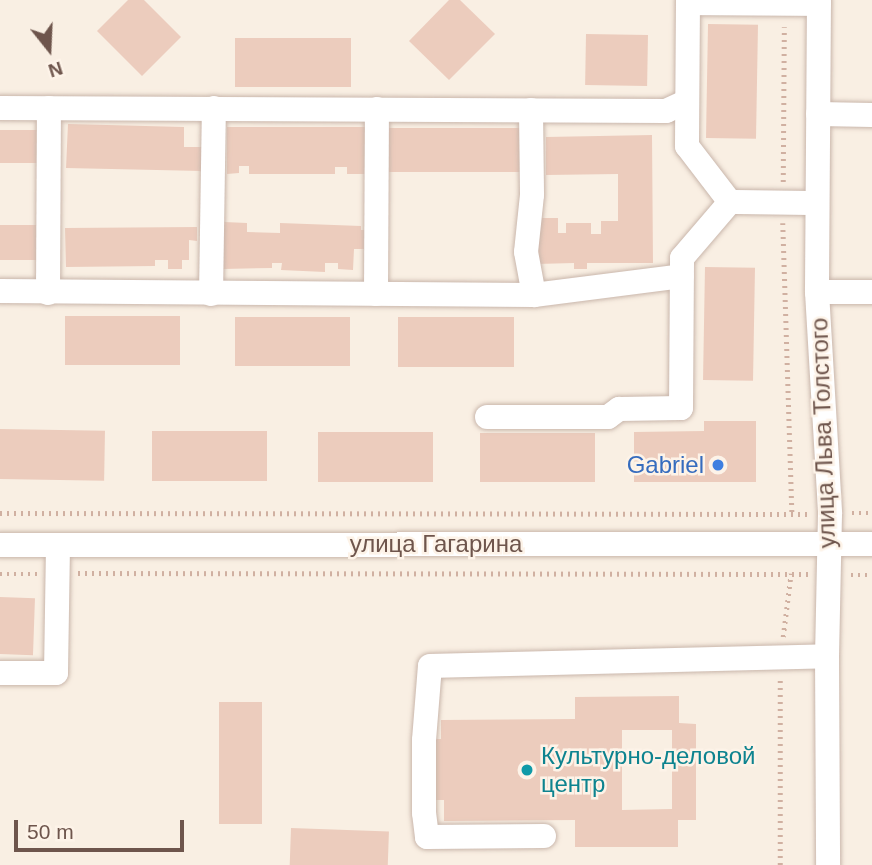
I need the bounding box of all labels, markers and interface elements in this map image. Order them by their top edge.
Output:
north arrow [14,14,84,84]
text: N [46,57,65,82]
street label: улица Льва Толстого [805,317,841,549]
place label: Gabriel [627,451,704,479]
marker: Gabriel [710,457,726,473]
street label: улица Гагарина [350,530,522,558]
place label: Культурно-деловой центр [541,742,755,798]
marker: Культурно-деловой центр [519,762,535,778]
scale bar [18,806,187,850]
text: 50 m [27,820,74,843]

